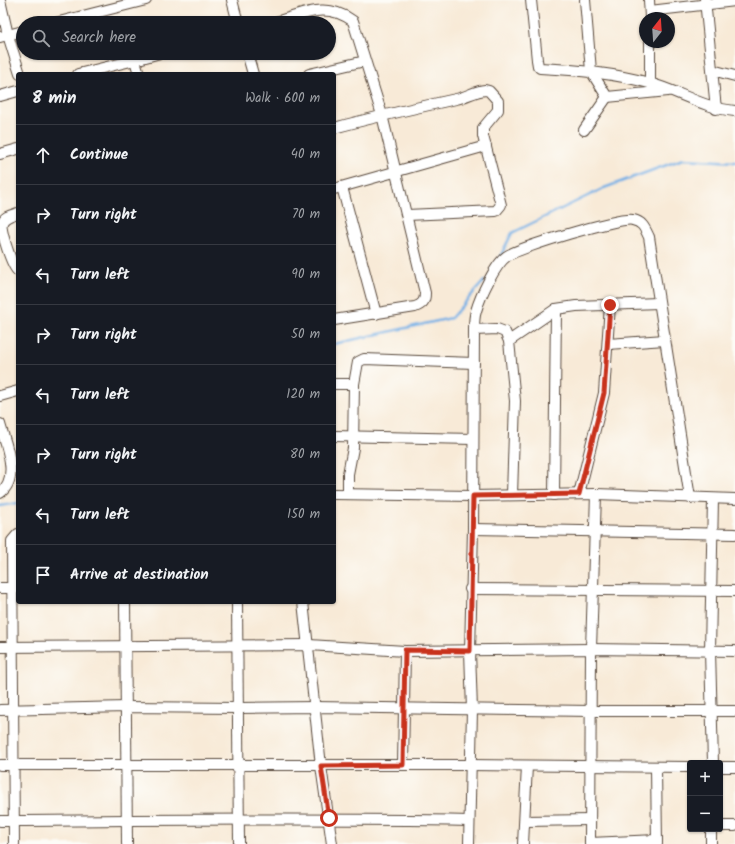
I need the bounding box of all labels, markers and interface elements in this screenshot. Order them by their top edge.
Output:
north arrow [639,12,675,48]
search box [16,16,336,60]
text: Search here [62,26,136,50]
icon: search [30,27,52,49]
text: 8 min [32,85,76,112]
text: Walk · 600 m [245,88,320,109]
text: Continue [70,143,128,167]
icon: ahead [32,144,54,166]
text: 40 m [291,144,320,165]
text: Turn right [70,203,137,227]
icon: right [32,204,54,226]
text: 70 m [292,204,320,225]
text: Turn left [70,263,130,287]
icon: left [32,264,54,286]
text: 90 m [292,264,320,285]
route end [601,296,619,314]
text: Turn right [70,323,137,347]
icon: right [32,324,54,346]
text: 50 m [291,324,320,345]
text: Turn left [70,383,130,407]
icon: left [32,384,54,406]
text: 120 m [286,384,320,405]
text: Turn right [70,443,137,467]
icon: right [32,444,54,466]
text: 80 m [290,444,320,465]
text: Turn left [70,503,130,527]
icon: left [32,504,54,526]
text: 150 m [287,504,320,525]
text: Arrive at destination [70,563,209,587]
icon: arrive [32,564,54,586]
map controls [687,760,723,832]
button: + [687,760,723,796]
button: − [687,796,723,832]
route start [320,809,338,827]

